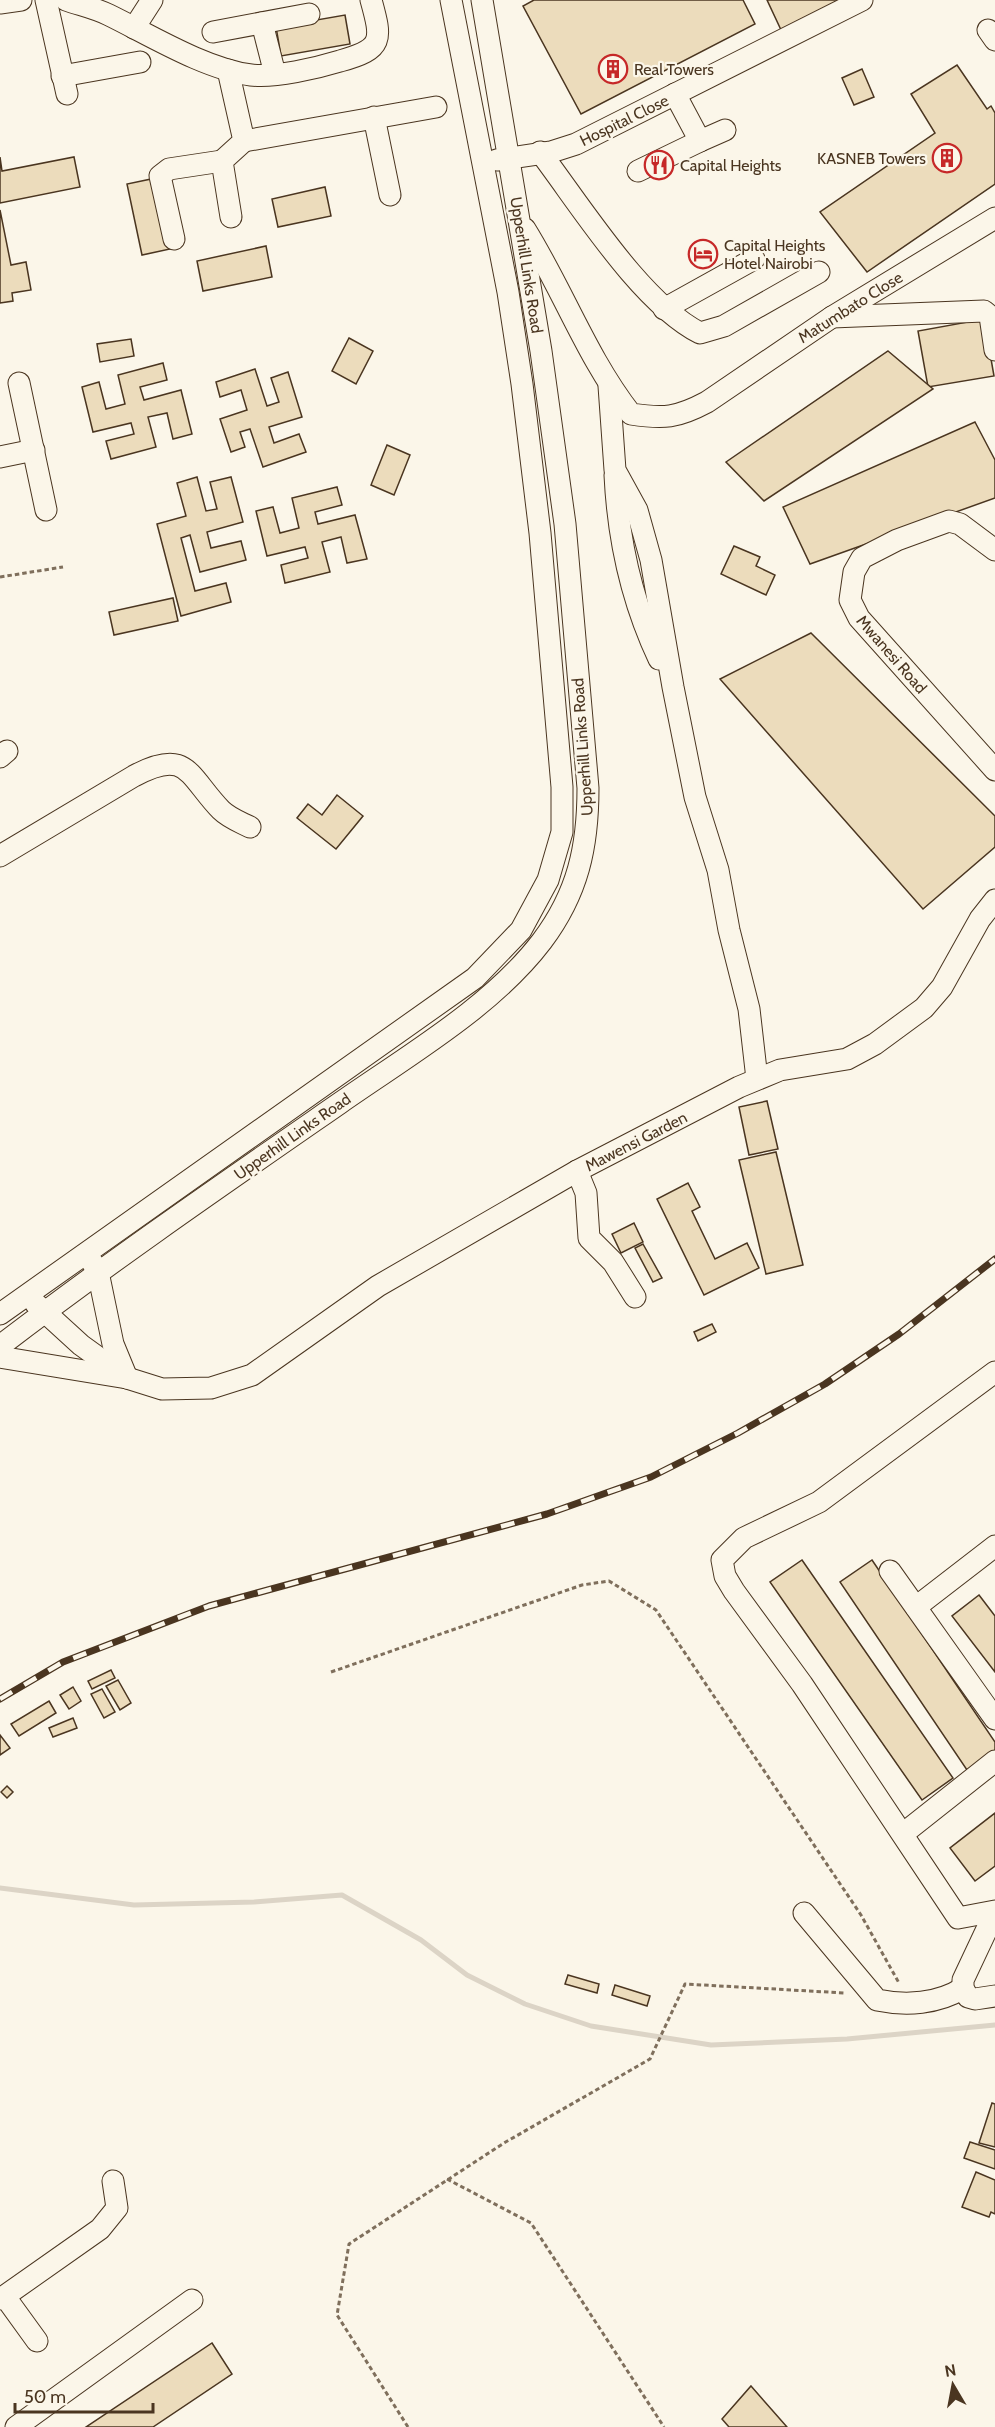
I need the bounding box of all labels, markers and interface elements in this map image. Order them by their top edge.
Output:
building icon: Real Towers [597,53,629,85]
place label: Real Towers [634,60,714,79]
street label: Hospital Close [577,91,672,150]
building icon: KASNEB Towers [931,142,963,174]
restaurant icon: Capital Heights [643,149,675,181]
place label: KASNEB Towers [817,149,926,168]
place label: Capital Heights [680,156,782,175]
street label: Upperhill Links Road [506,195,547,335]
place label: Capital Heights Hotel Nairobi [724,236,826,273]
hotel icon: Capital Heights Hotel Nairobi [687,238,719,270]
street label: Matumbato Close [795,268,906,347]
street label: Mwanesi Road [853,611,931,697]
street label: Upperhill Links Road [568,677,597,816]
street label: Upperhill Links Road [230,1089,354,1184]
street label: Mawensi Garden [582,1108,690,1175]
north arrow [923,2355,983,2415]
text: N [943,2360,958,2381]
scale bar [15,2376,153,2414]
text: 50 m [24,2386,66,2408]

